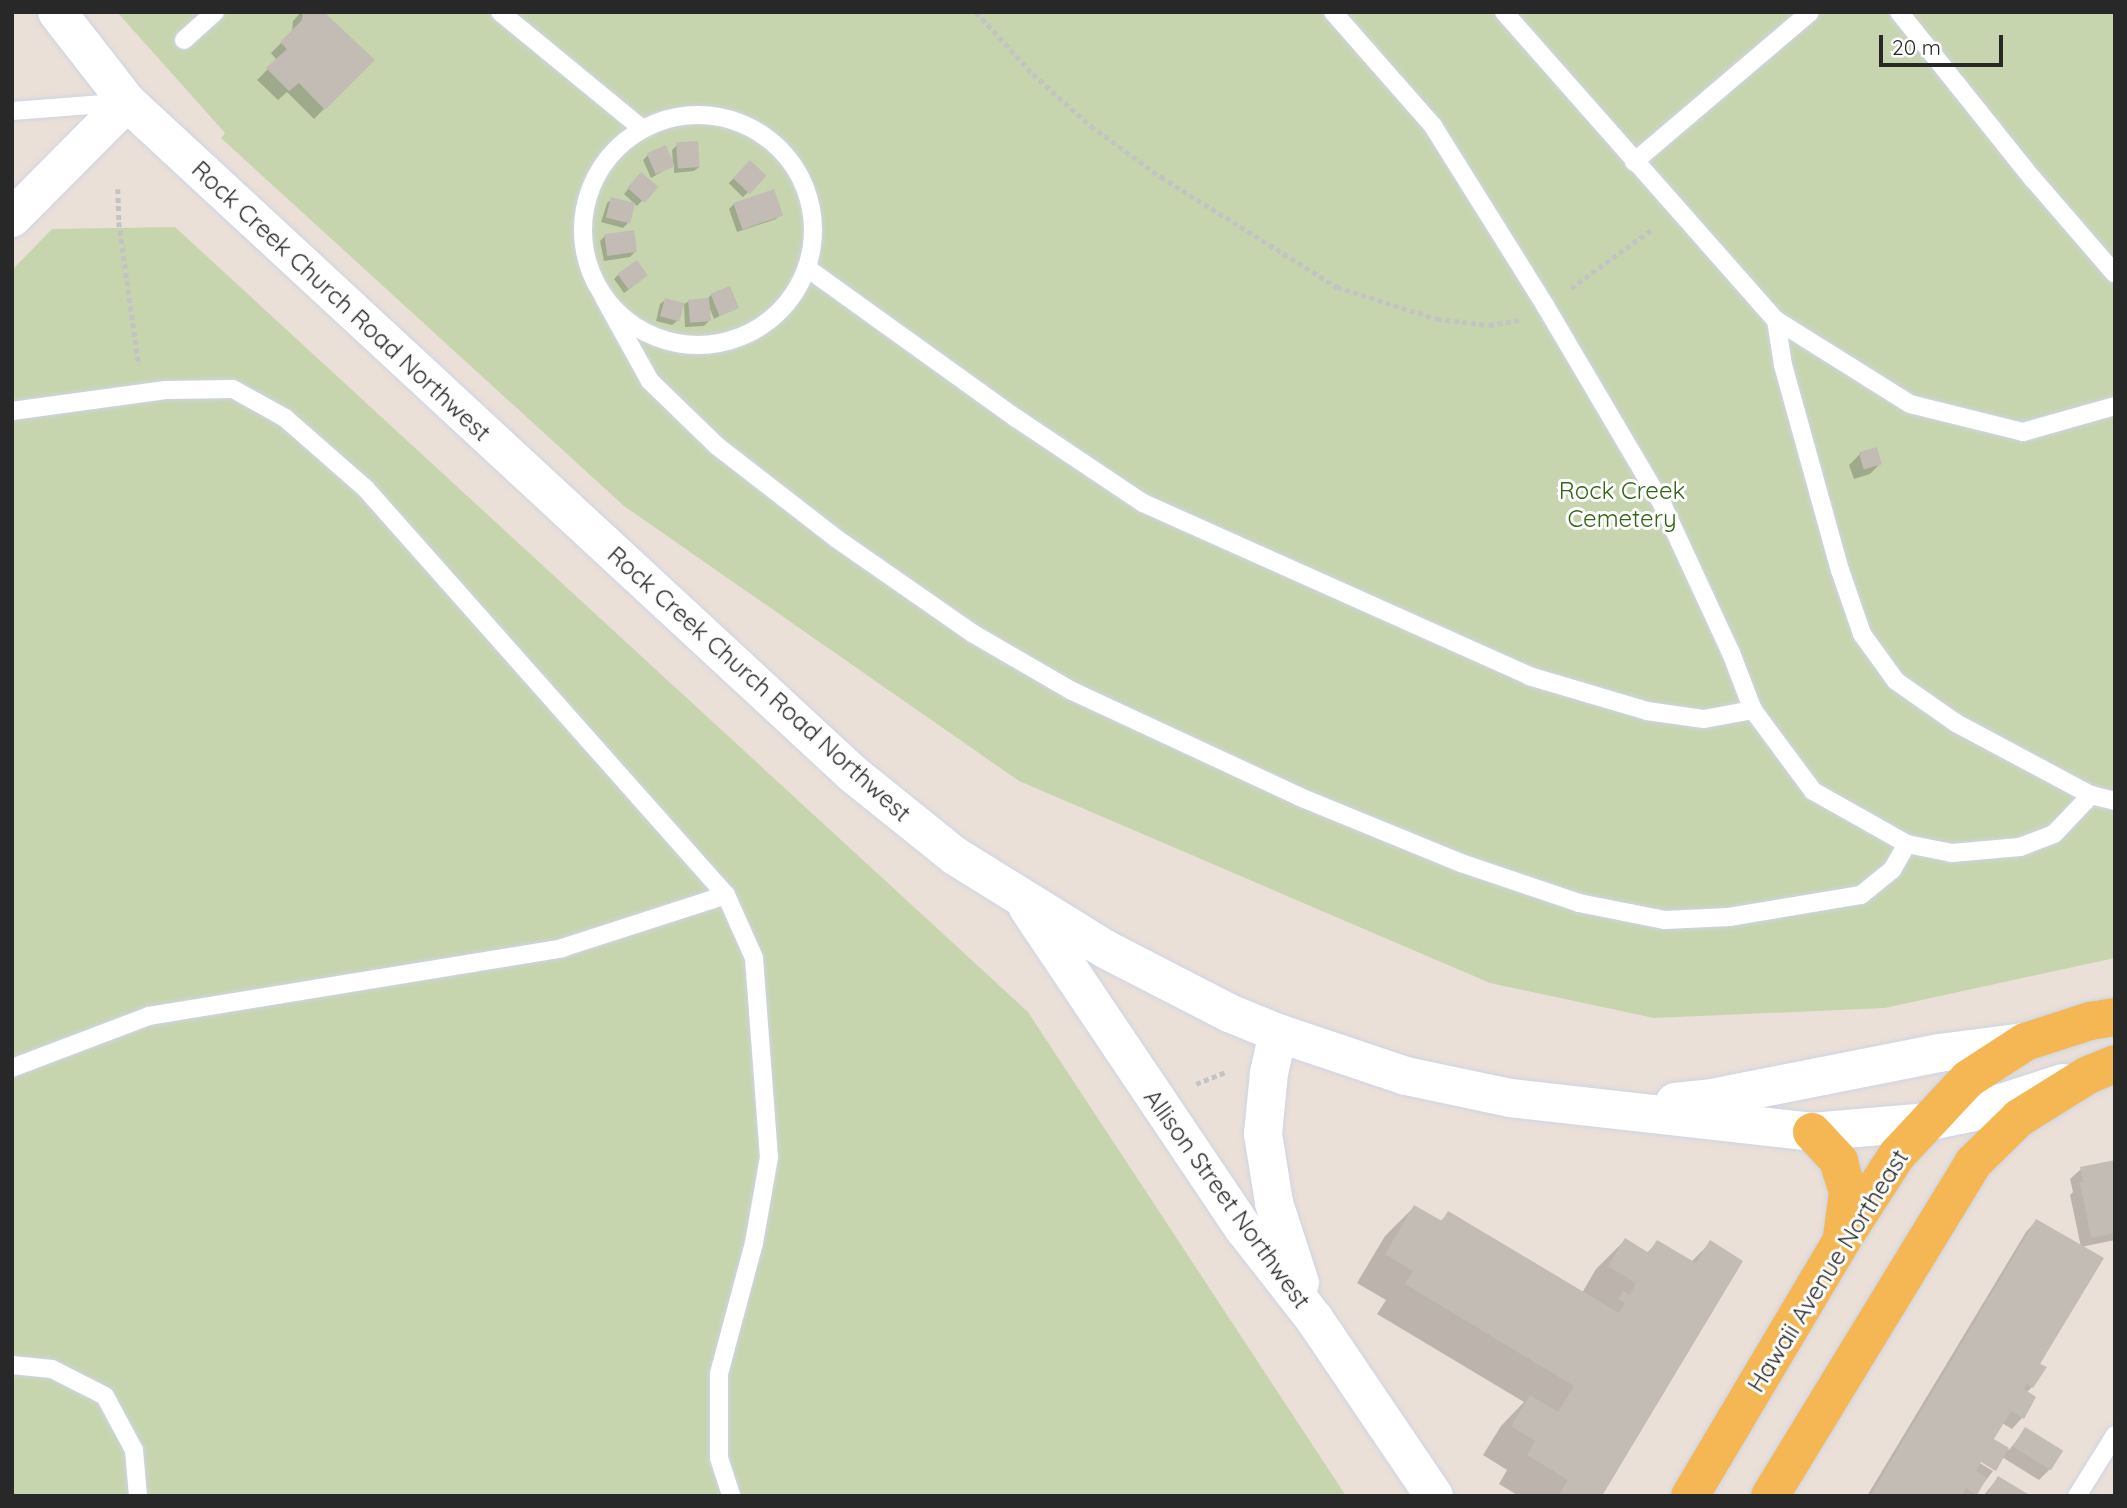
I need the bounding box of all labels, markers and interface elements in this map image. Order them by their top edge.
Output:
scale bar [1882,21,2006,65]
text: 20 m [1892,34,1941,60]
street label: Rock Creek Church Road Northwest [186,155,496,447]
park label: Rock Creek Cemetery [1559,477,1685,533]
street label: Rock Creek Church Road Northwest [602,540,916,828]
street label: Allison Street Northwest [1138,1084,1316,1314]
street label: Hawaii Avenue Northeast [1741,1144,1915,1398]

